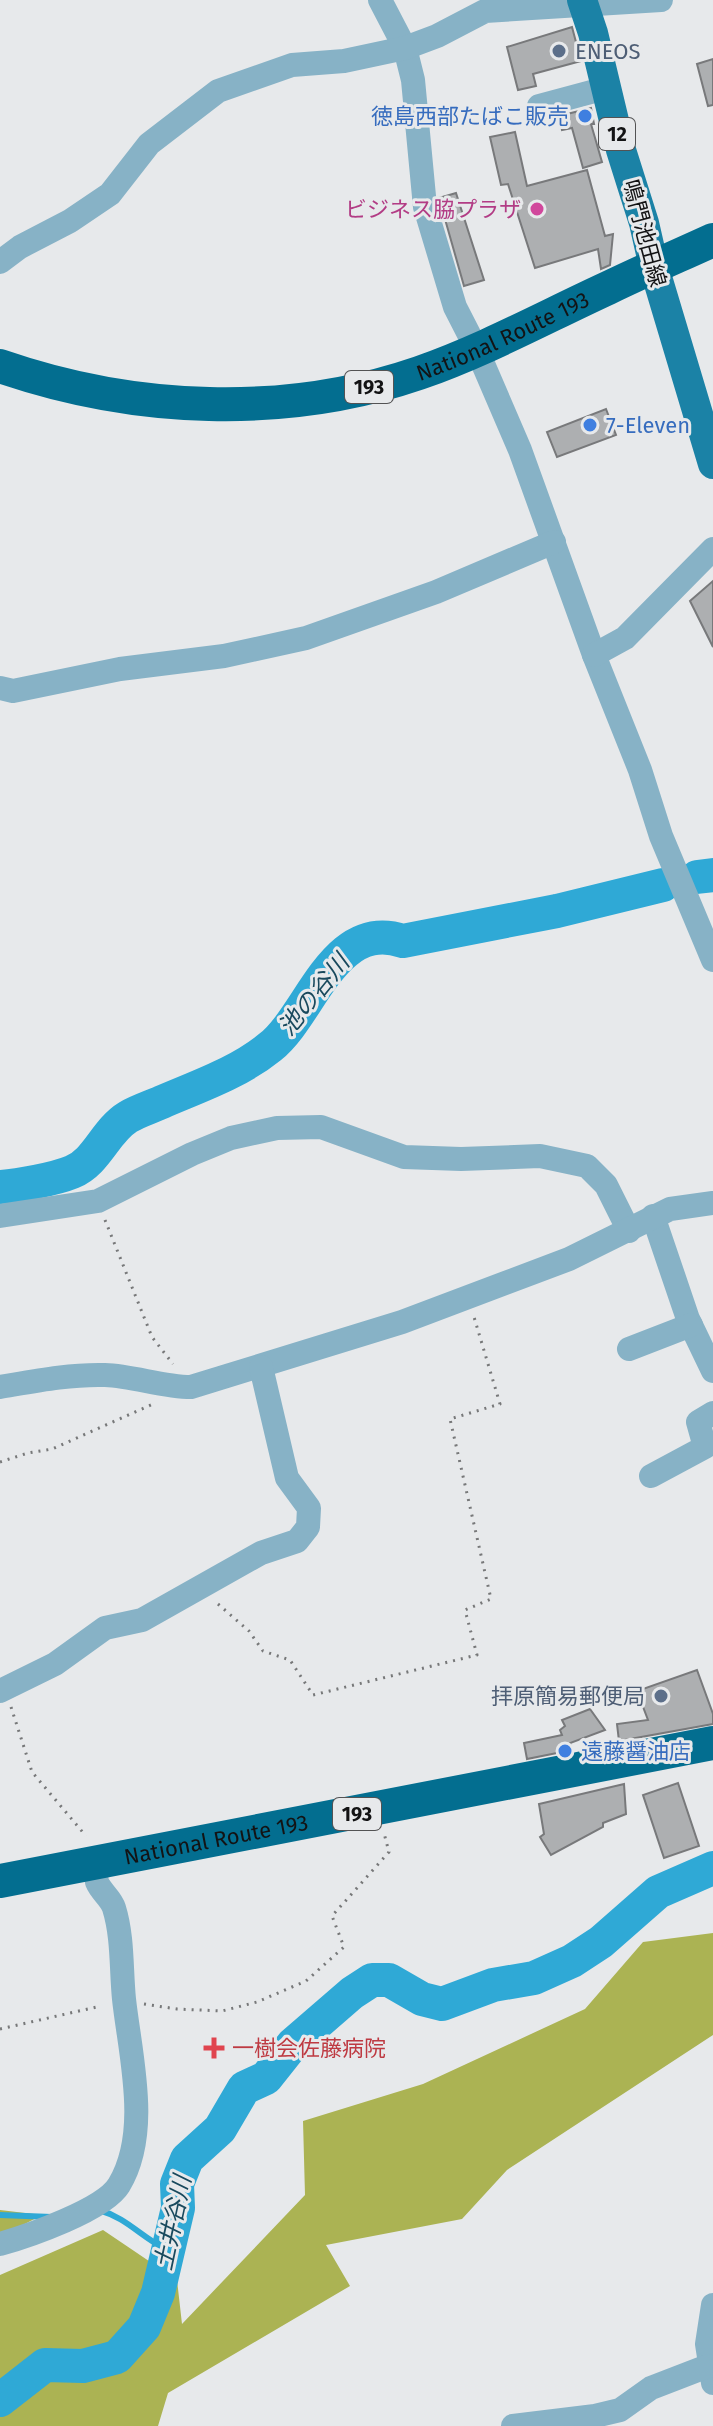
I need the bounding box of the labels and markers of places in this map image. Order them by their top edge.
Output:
place label: ENEOS [575,38,641,65]
marker: ENEOS [550,42,568,60]
place label: 徳島西部たばこ販売 [371,103,569,130]
marker: 徳島西部たばこ販売 [576,107,594,125]
place label: ビジネス脇プラザ [345,196,521,223]
marker: ビジネス脇プラザ [528,200,546,218]
place label: 7-Eleven [606,412,690,439]
marker: 7-Eleven [581,416,599,434]
place label: 拝原簡易郵便局 [491,1683,645,1710]
marker: 拝原簡易郵便局 [652,1687,670,1705]
place label: 遠藤醤油店 [581,1738,691,1765]
marker: 遠藤醤油店 [556,1742,574,1760]
place label: 一樹会佐藤病院 [232,2035,386,2062]
marker: 一樹会佐藤病院 [203,2037,225,2059]

